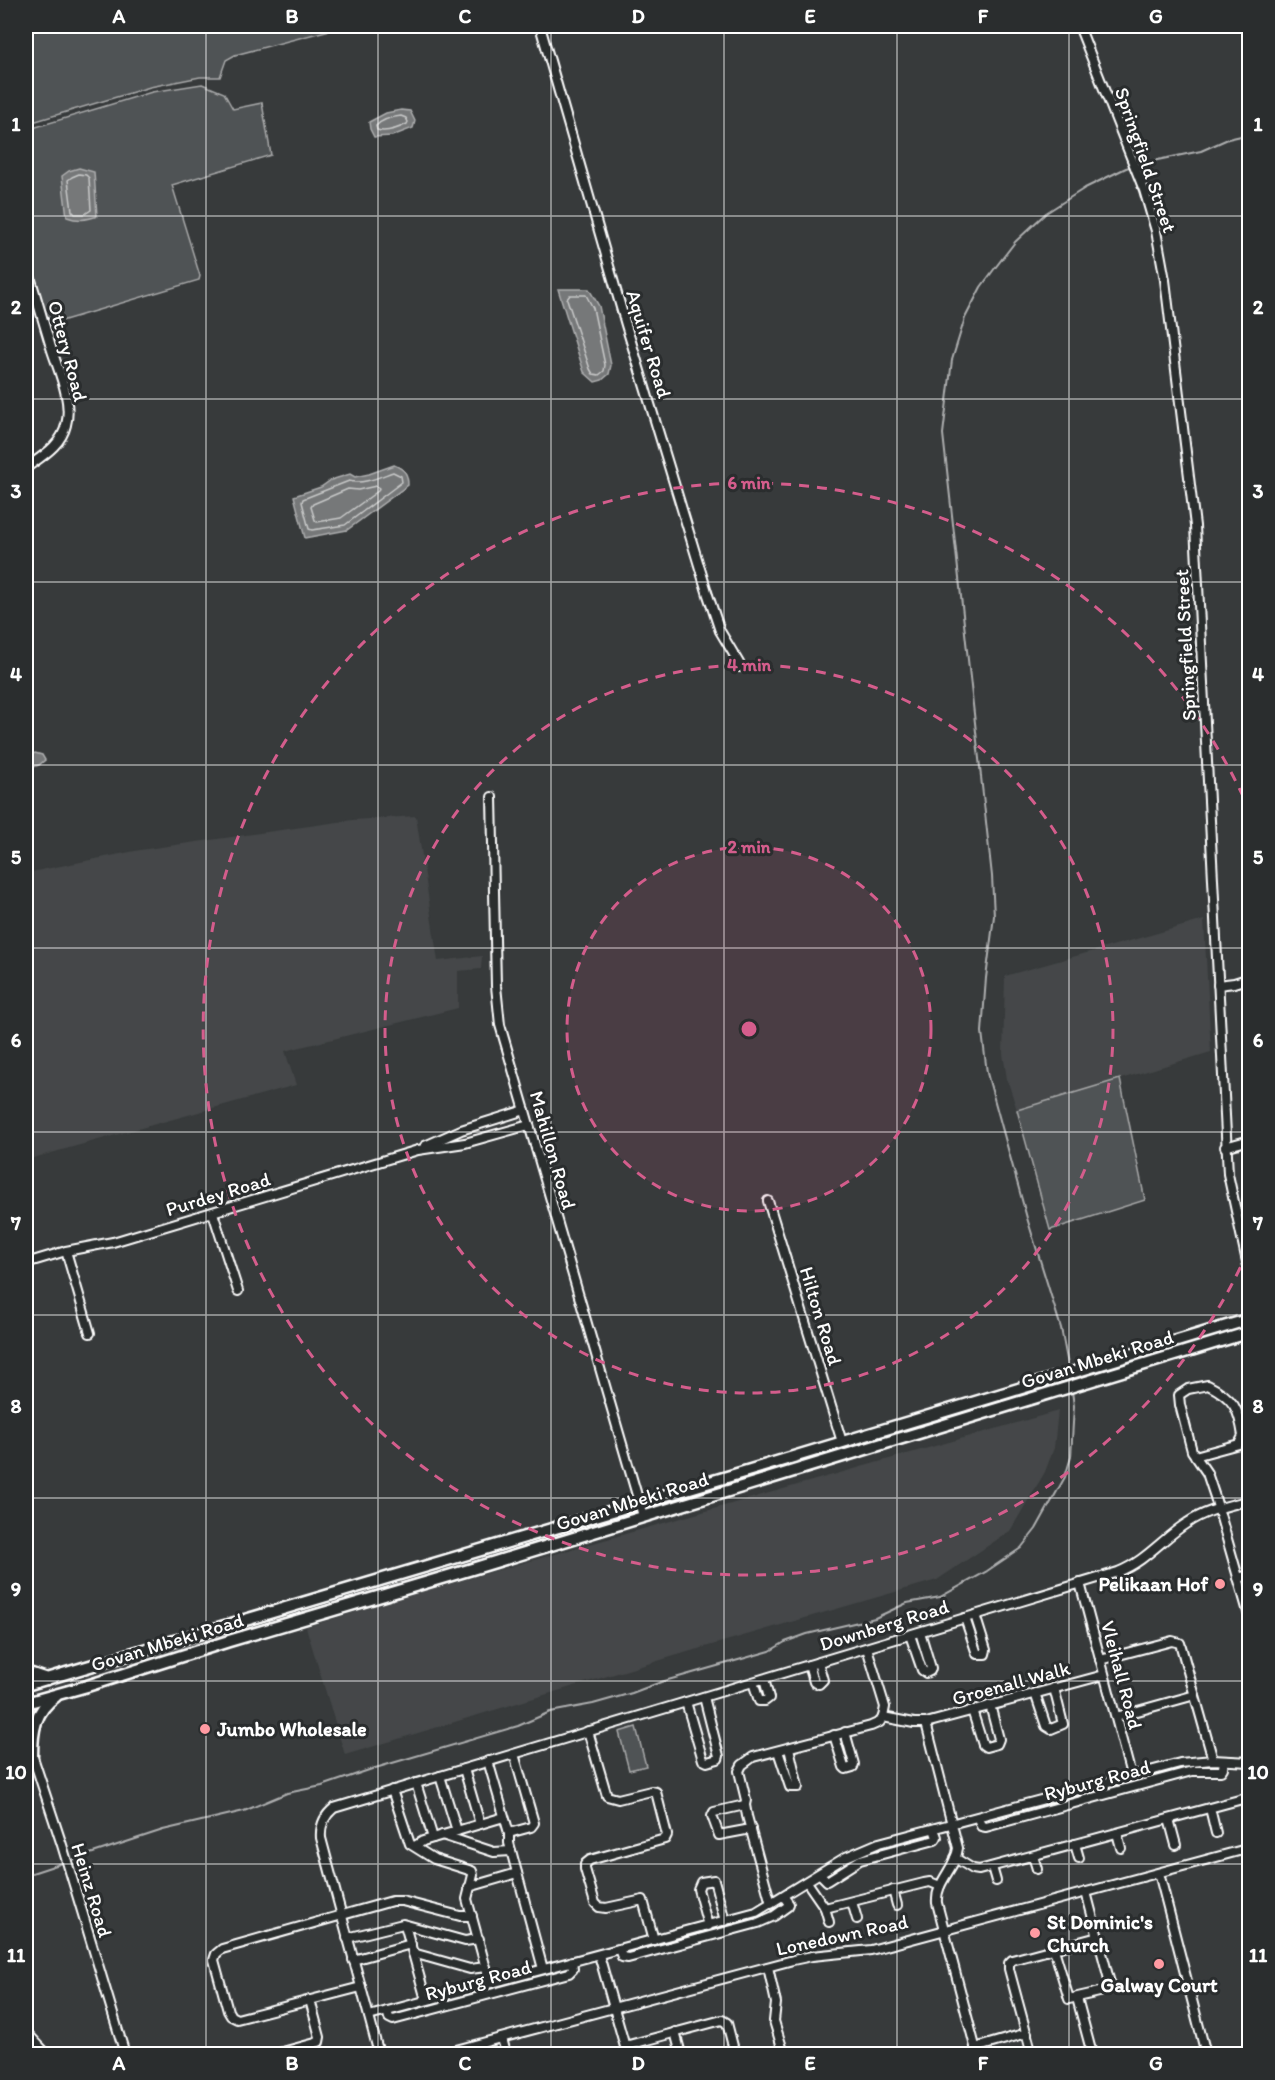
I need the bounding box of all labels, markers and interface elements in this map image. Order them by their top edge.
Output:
text: A [112,4,126,28]
text: B [286,4,299,28]
text: C [459,4,472,28]
text: D [631,4,645,28]
text: E [804,4,816,28]
text: F [978,4,989,28]
text: G [1149,4,1163,28]
street label: Springfield Street [1110,84,1182,236]
text: 1 [11,112,21,136]
text: 1 [1253,112,1263,136]
street label: Aquifer Road [621,287,677,401]
text: 2 [11,295,22,319]
text: 2 [1253,295,1264,319]
street label: Ottery Road [43,298,93,404]
text: 6 min [728,472,771,494]
text: 3 [11,479,22,503]
text: 3 [1253,479,1264,503]
street label: Springfield Street [1169,568,1201,722]
text: 4 min [727,654,772,676]
text: 4 [10,662,22,686]
text: 4 [1252,662,1264,686]
text: 2 min [728,836,771,858]
text: 5 [11,845,22,869]
text: 5 [1253,845,1264,869]
centre of rings [739,1019,759,1039]
text: 6 [11,1028,22,1052]
text: 6 [1253,1028,1264,1052]
street label: Mahillon Road [525,1088,581,1212]
street label: Purdey Road [163,1167,273,1221]
text: 7 [10,1211,21,1235]
text: 7 [1252,1211,1263,1235]
street label: Hilton Road [795,1264,847,1368]
street label: Govan Mbeki Road [1018,1324,1176,1394]
text: 8 [11,1394,22,1418]
text: 8 [1253,1394,1264,1418]
street label: Govan Mbeki Road [553,1466,711,1536]
place label: Pelikaan Hof [1098,1572,1208,1596]
text: 9 [11,1577,21,1601]
marker: Pelikaan Hof [1213,1577,1227,1591]
text: 9 [1253,1577,1263,1601]
street label: Downberg Road [816,1594,952,1656]
street label: Govan Mbeki Road [88,1607,246,1677]
street label: Vleihall Road [1096,1618,1148,1732]
street label: Groenall Walk [949,1656,1073,1710]
place label: Jumbo Wholesale [216,1717,367,1741]
marker: Jumbo Wholesale [198,1722,212,1736]
street label: Ryburg Road [1041,1754,1153,1806]
text: 10 [5,1760,27,1784]
text: 10 [1247,1760,1269,1784]
street label: Heinz Road [66,1840,118,1940]
street label: Lonedown Road [774,1909,910,1961]
place label: St Dominic's Church [1047,1910,1153,1957]
marker: St Dominic's Church [1028,1926,1042,1940]
text: 11 [7,1943,26,1967]
text: 11 [1249,1943,1268,1967]
street label: Ryburg Road [422,1954,534,2006]
marker: Galway Court [1152,1957,1166,1971]
place label: Galway Court [1101,1973,1218,1998]
text: A [112,2051,126,2075]
text: B [286,2051,299,2075]
text: C [459,2051,472,2075]
text: D [631,2051,645,2075]
text: E [804,2051,816,2075]
text: F [978,2051,989,2075]
text: G [1149,2051,1163,2075]

